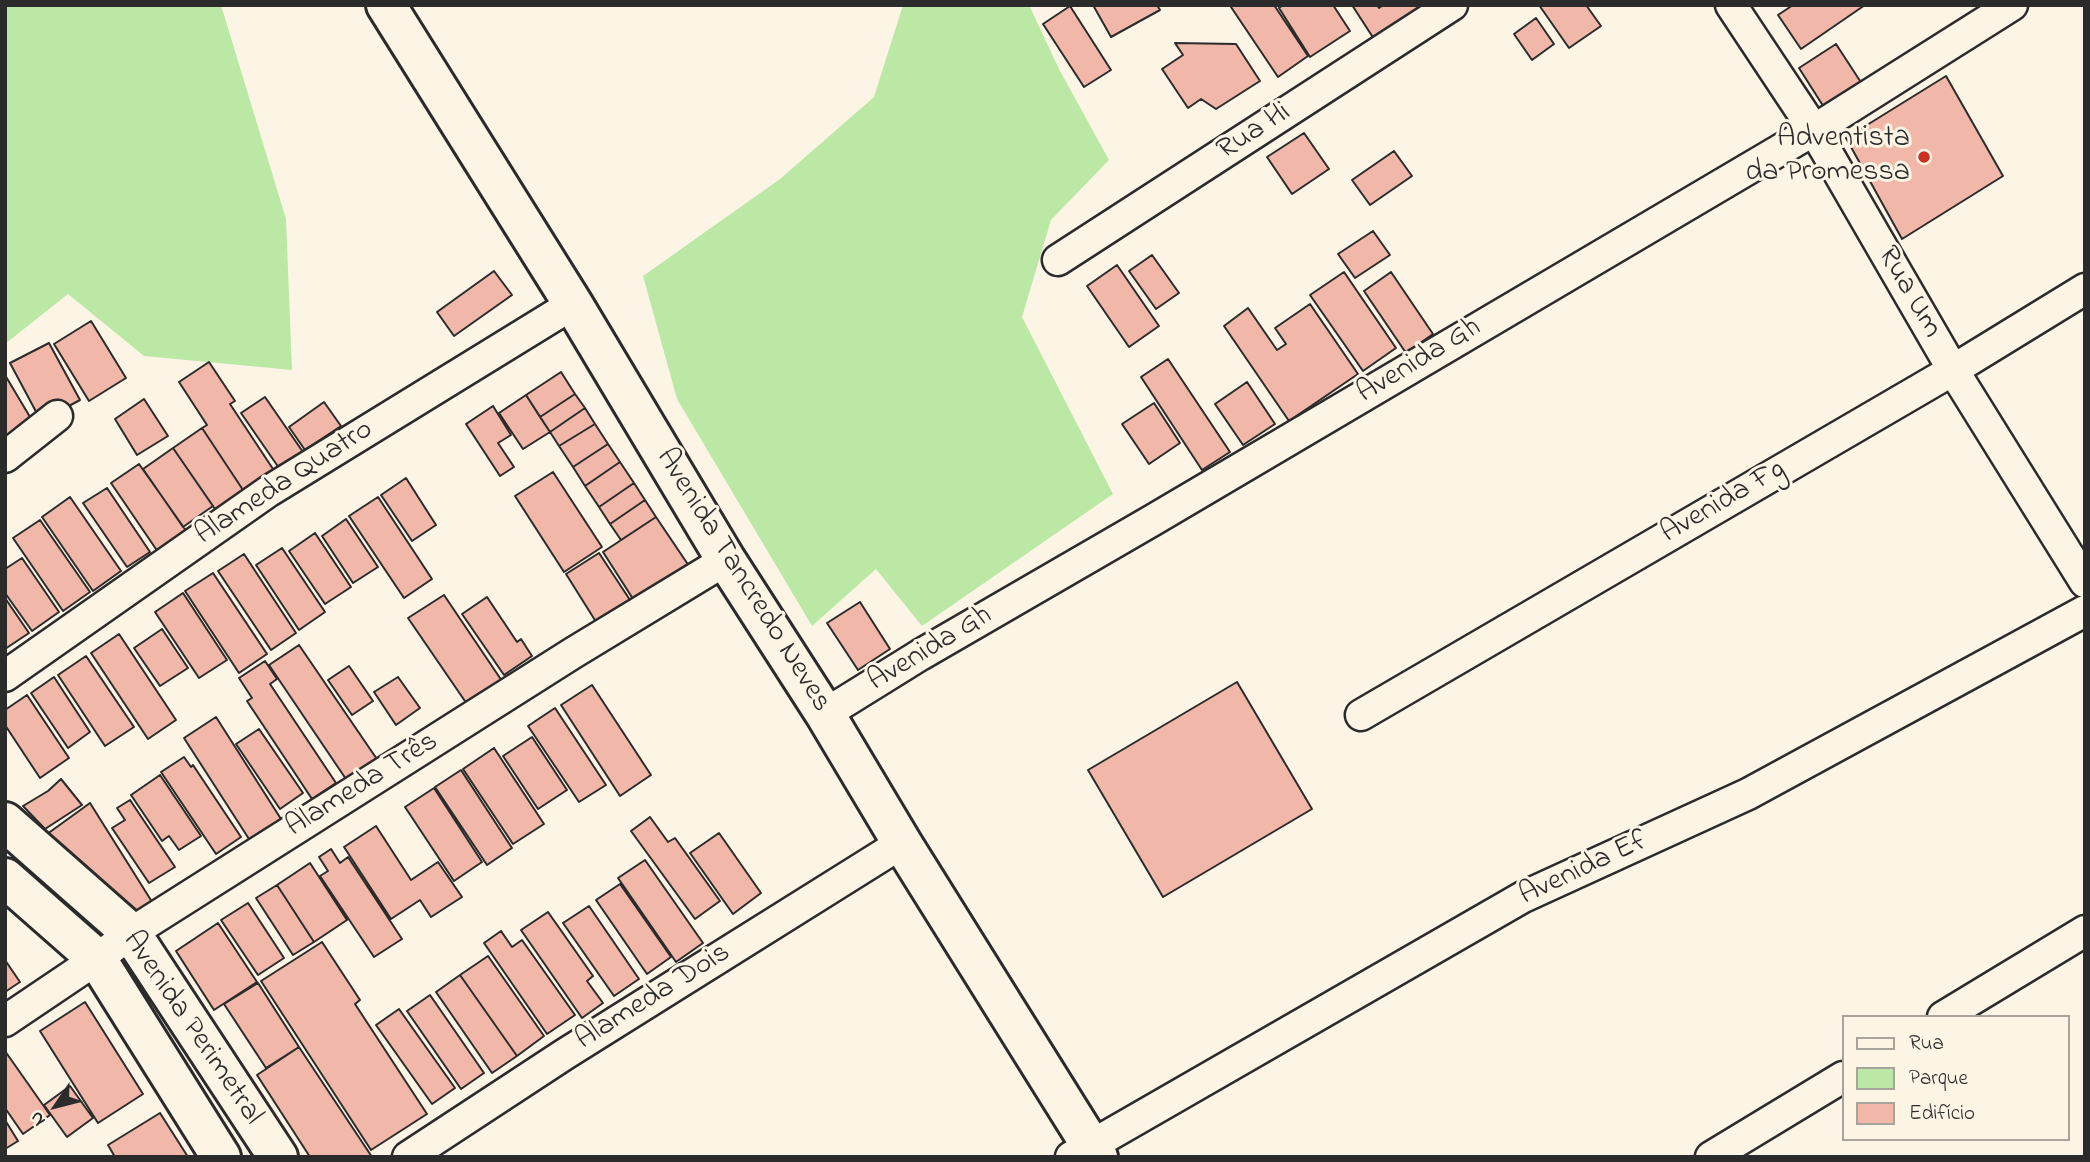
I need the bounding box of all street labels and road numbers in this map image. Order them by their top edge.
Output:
street label: Rua Hi [1212,96,1298,170]
street label: Rua Um [1868,241,1948,345]
street label: Avenida Gh [1351,311,1489,413]
street label: Alameda Quatro [189,413,381,555]
street label: Avenida Tancredo Neves [646,442,838,720]
street label: Avenida Fg [1655,453,1793,553]
street label: Avenida Gh [862,599,1000,701]
street label: Alameda Três [280,725,446,847]
street label: Avenida Ef [1514,825,1654,915]
street label: Avenida Perimetral [113,925,269,1133]
street label: Alameda Dois [570,936,738,1060]

